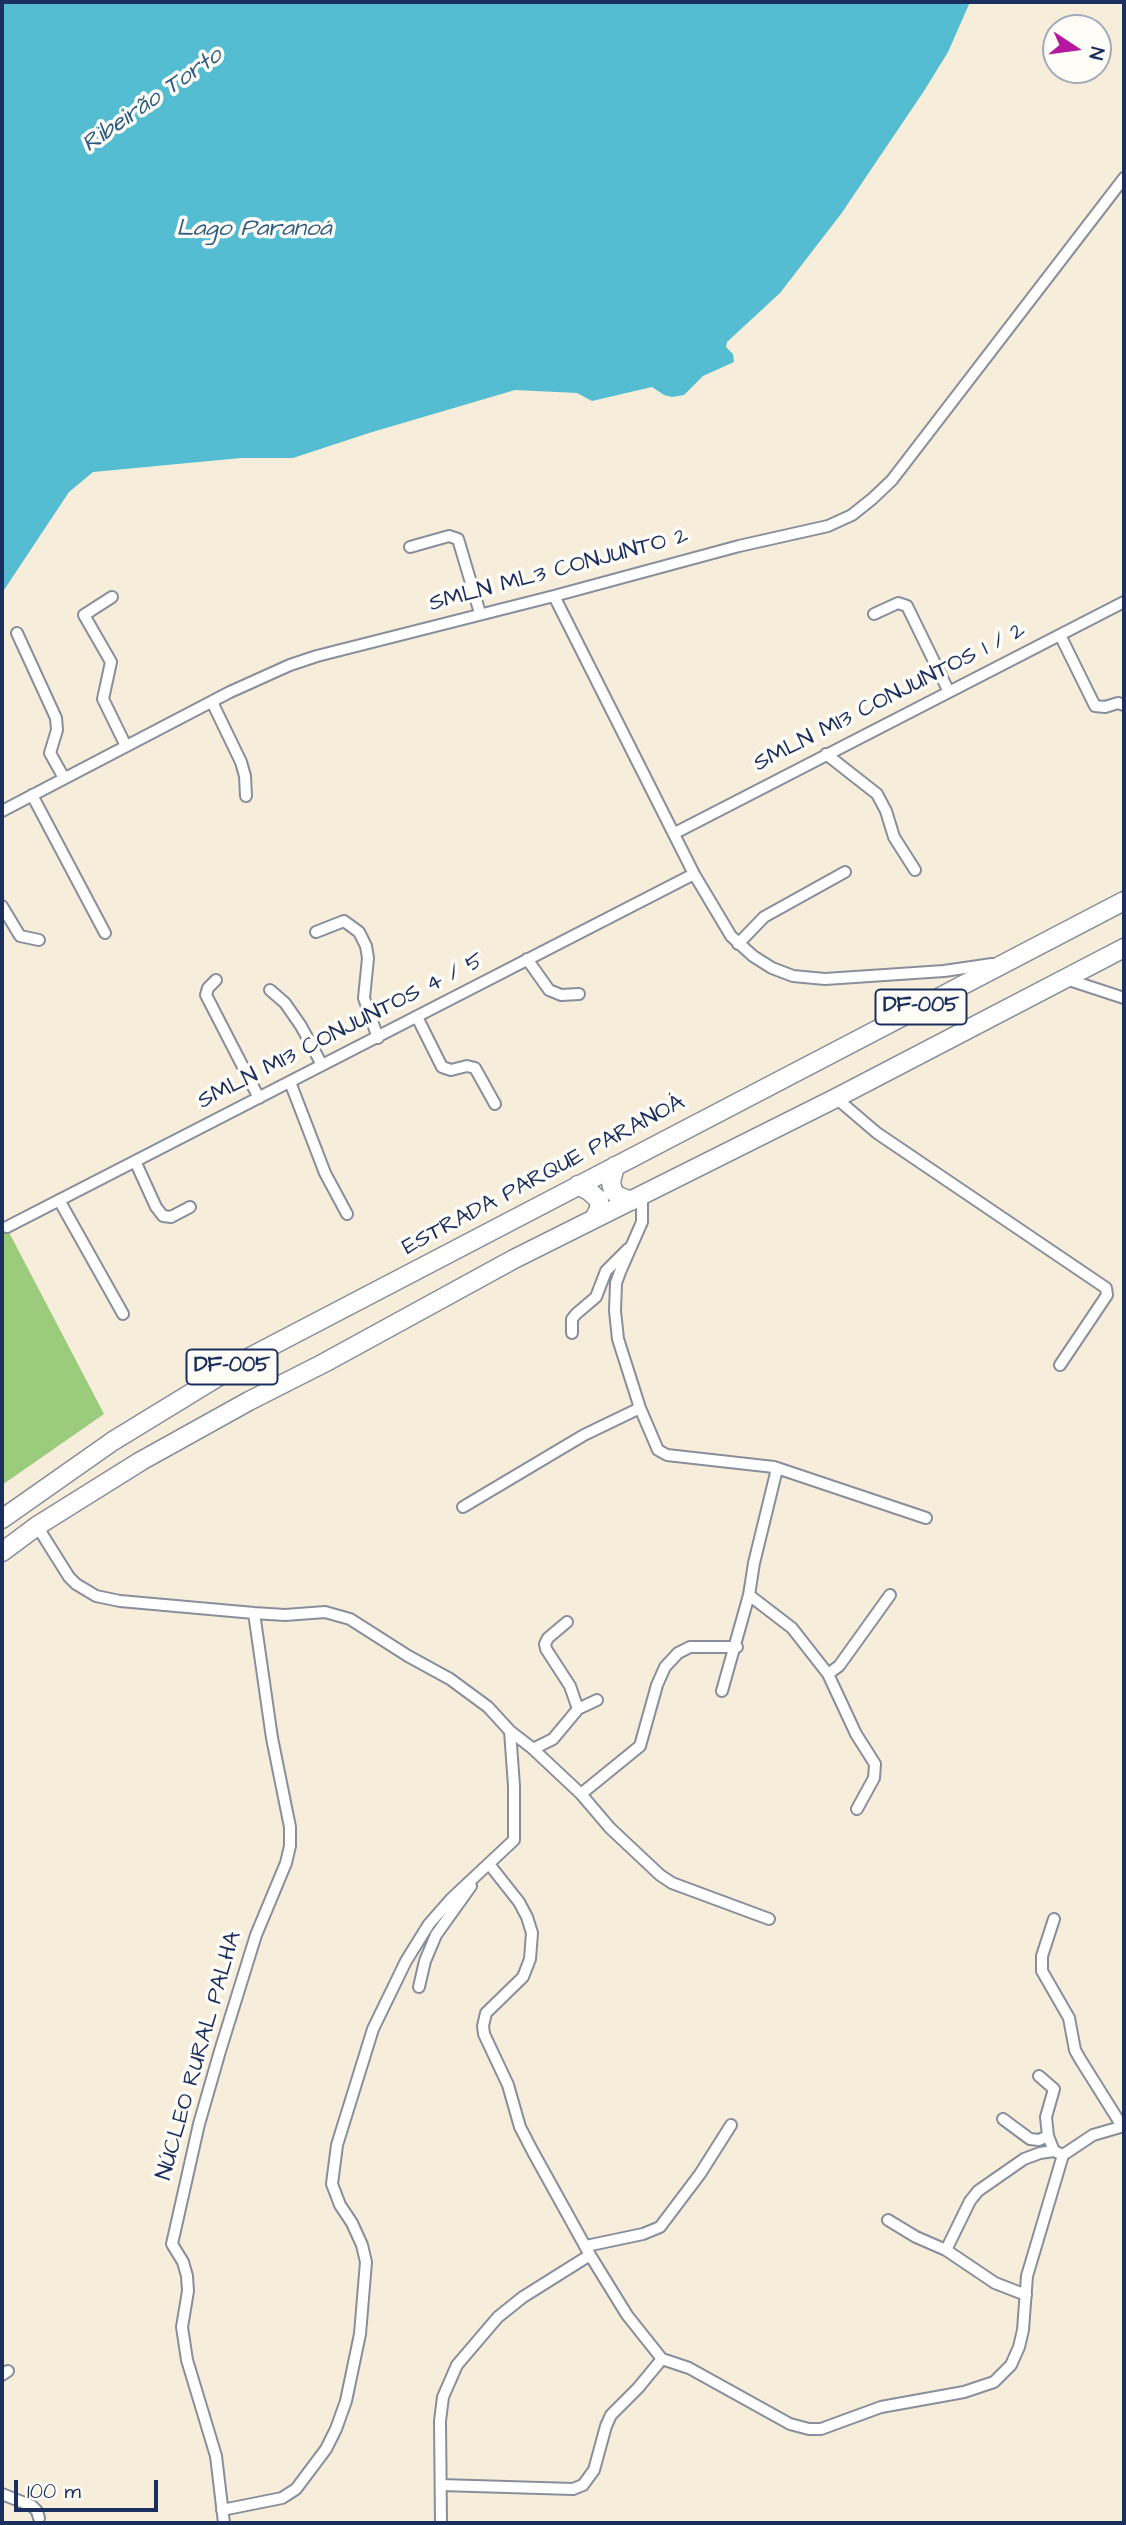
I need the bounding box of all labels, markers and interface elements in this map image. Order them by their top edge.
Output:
north arrow [1042,14,1112,84]
water label: Ribeirão Torto [77,42,229,160]
text: N [1082,45,1110,62]
water label: Lago Paranoá [177,216,331,244]
street label: SMLN ML3 CONJUNTO 2 [427,523,691,619]
street label: SMLN MI3 CONJUNTOS 1 / 2 [750,617,1030,779]
street label: SMLN MI3 CONJUNTOS 4 / 5 [194,948,488,1116]
road number: DF-005 [876,990,967,1024]
street label: ESTRADA PARQUE PARANOÁ [398,1090,690,1262]
road number: DF-005 [187,1350,278,1384]
street label: NÚCLEO RURAL PALHA [151,1929,249,2183]
scale bar [18,2466,161,2510]
text: 100 m [27,2477,81,2506]

